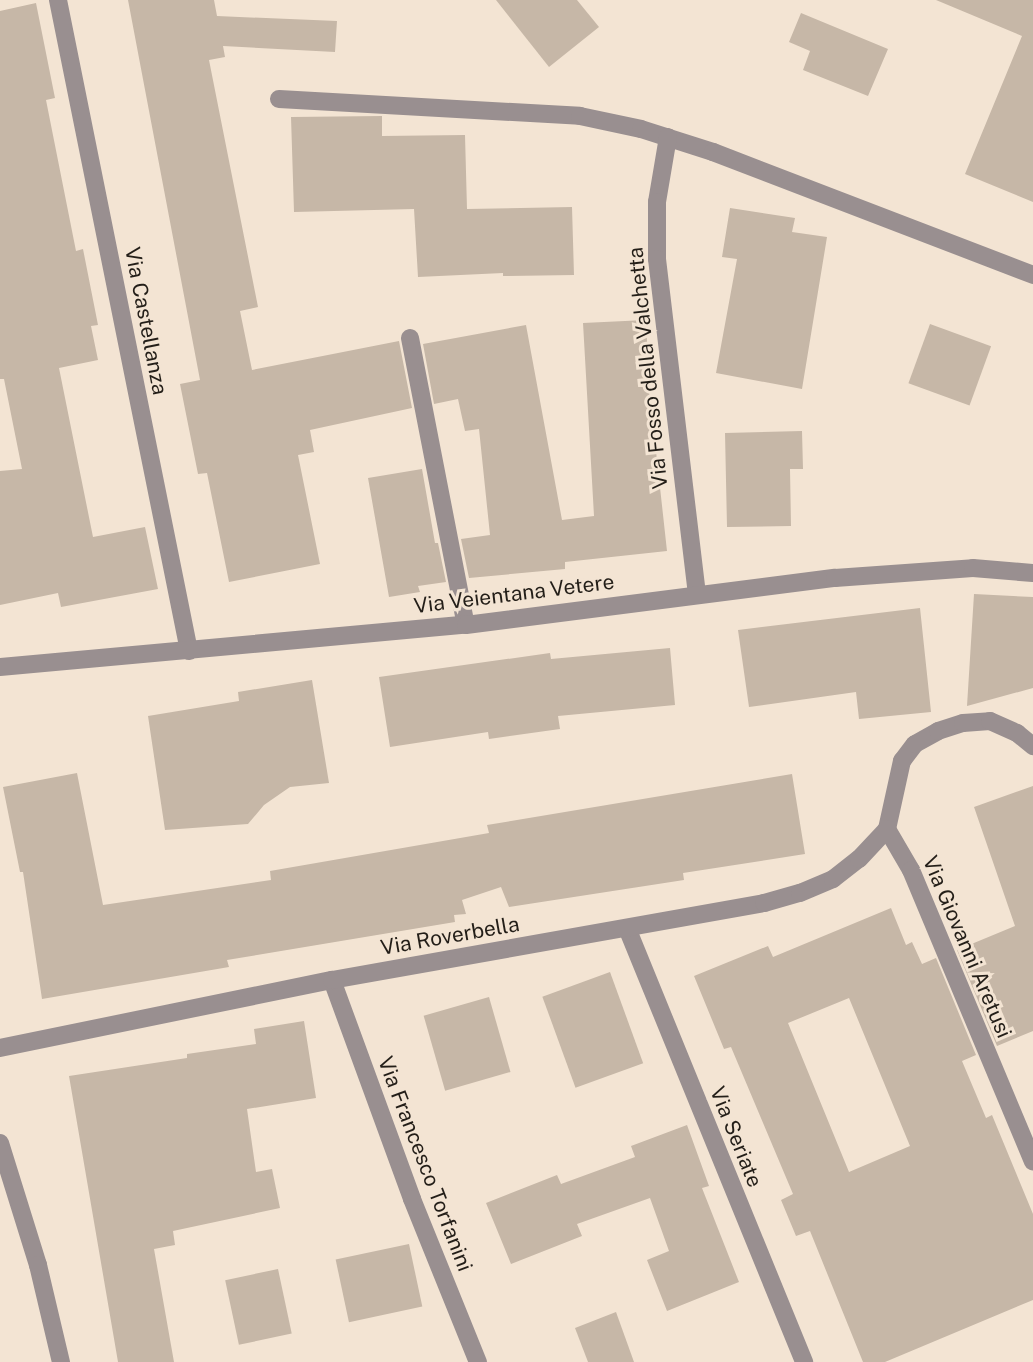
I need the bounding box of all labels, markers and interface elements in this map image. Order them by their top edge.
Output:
street label: Via Castellanza [119,245,173,397]
street label: Via Fosso della Valchetta [623,245,673,491]
street label: Via Veientana Vetere [412,569,616,619]
street label: Via Giovanni Aretusi [917,852,1017,1042]
street label: Via Roverbella [379,911,521,961]
street label: Via Francesco Torfanini [372,1053,478,1275]
street label: Via Seriate [704,1083,768,1191]

